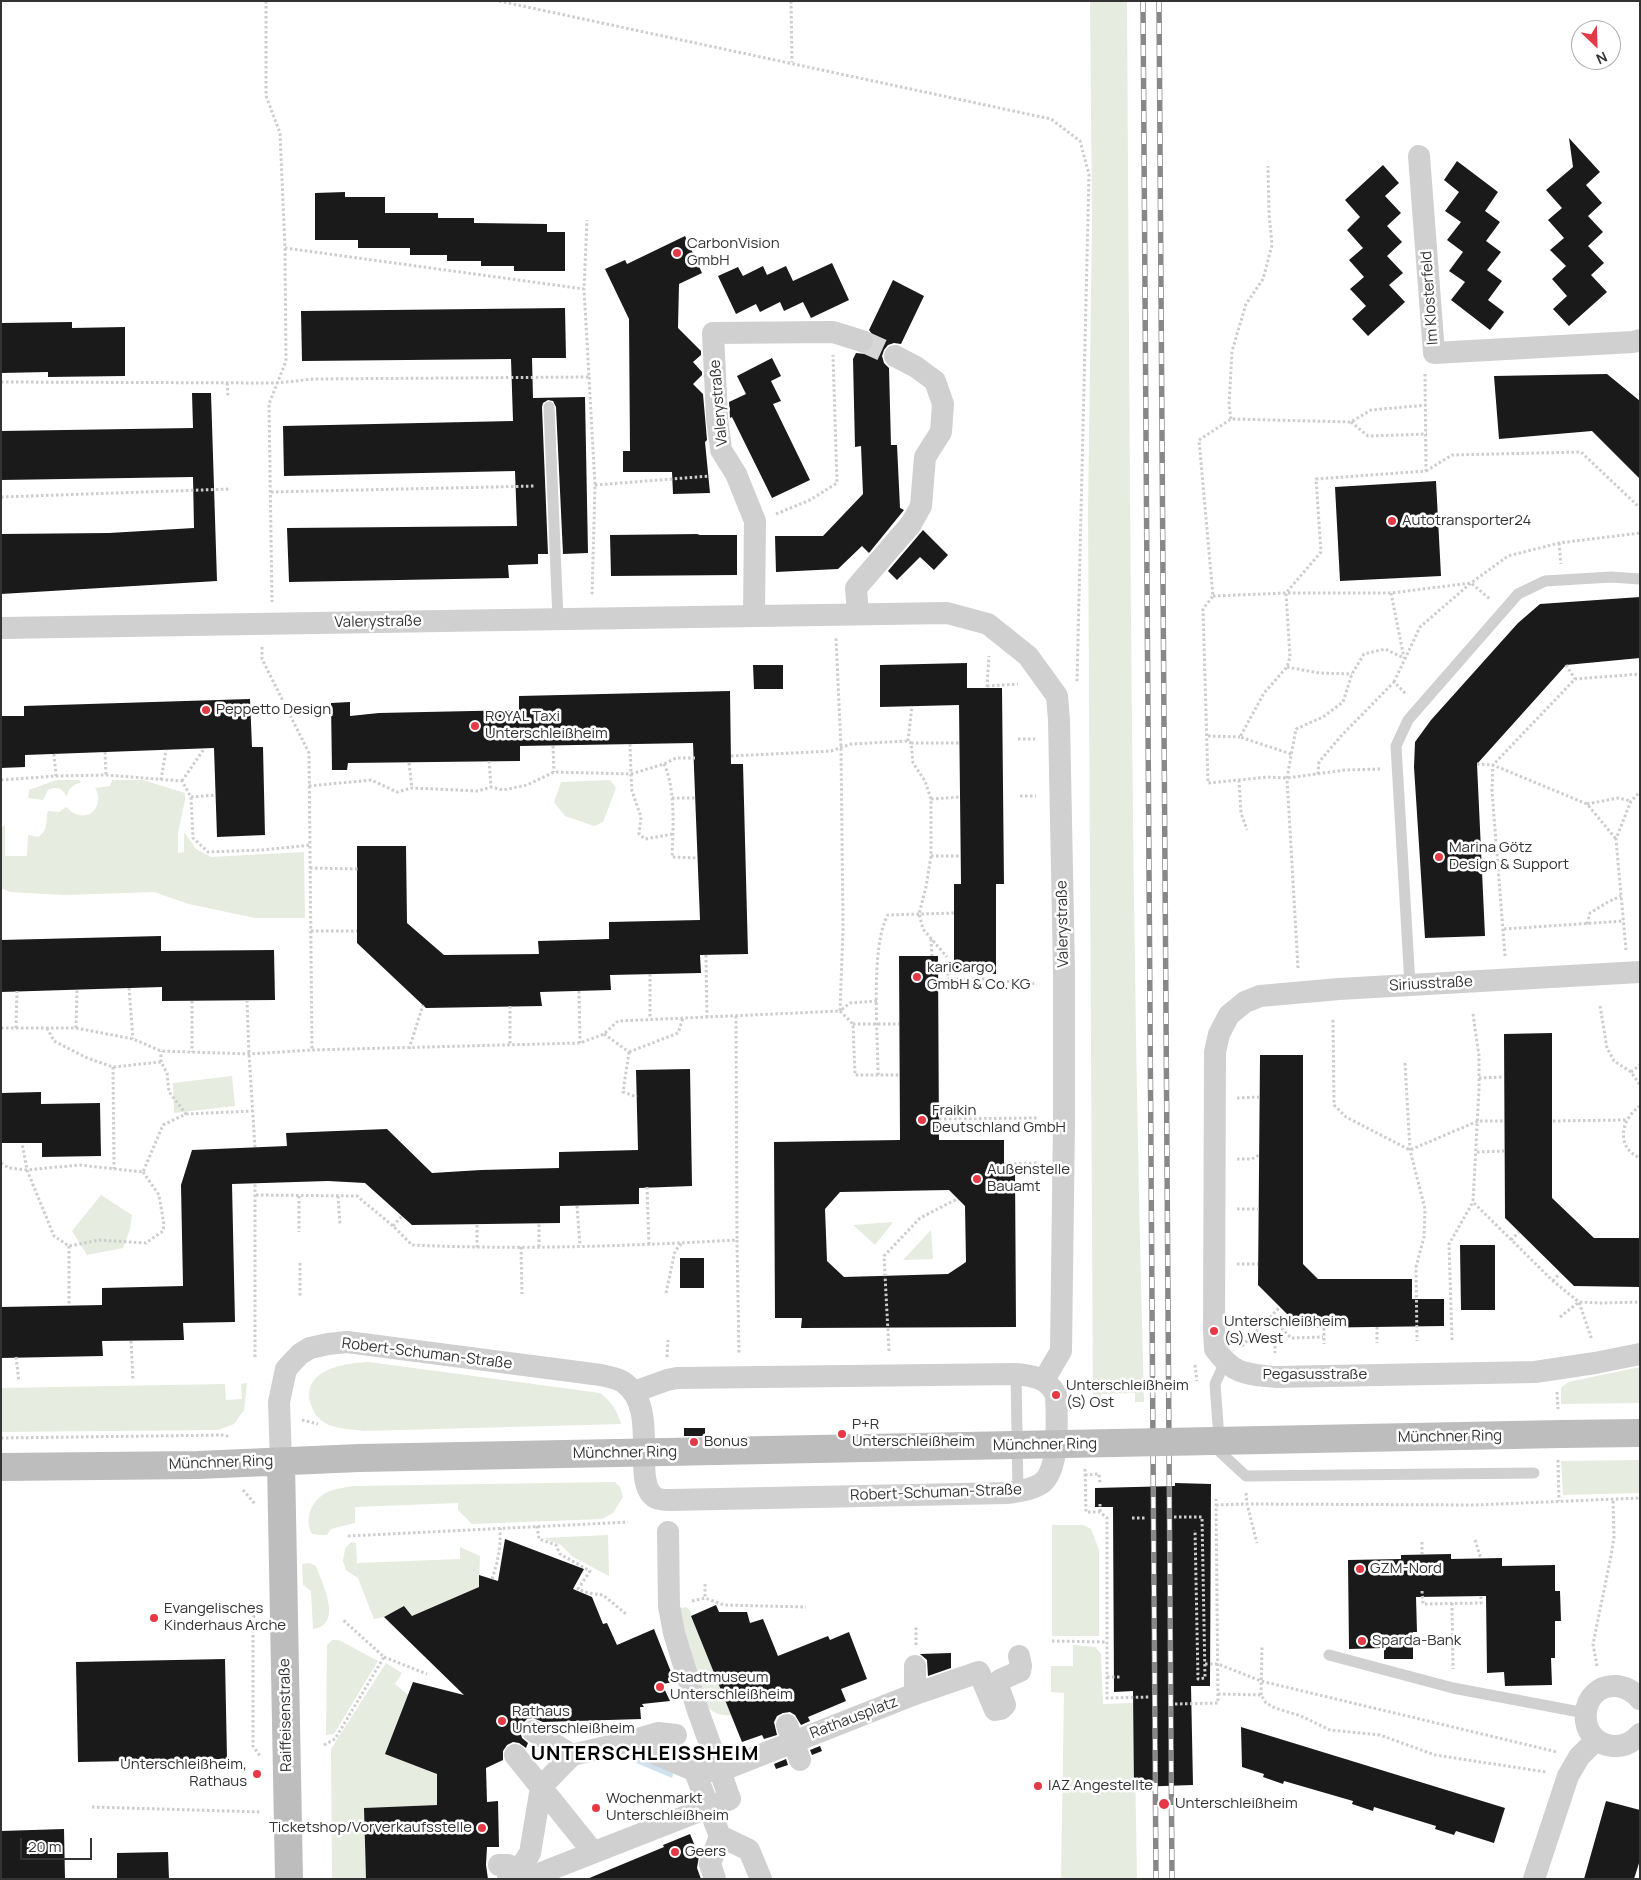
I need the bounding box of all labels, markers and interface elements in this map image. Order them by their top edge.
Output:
north arrow [1571,20,1621,70]
text: N [1593,48,1610,69]
place label: CarbonVision GmbH [687,235,780,270]
marker: CarbonVision GmbH [671,247,683,259]
street label: Im Klosterfeld [1418,250,1442,346]
street label: Valerystraße [706,359,732,447]
place label: Autotransporter24 [1402,512,1531,530]
marker: Autotransporter24 [1386,515,1398,527]
street label: Valerystraße [334,612,422,632]
place label: Peppetto Design [216,701,331,719]
marker: Peppetto Design [200,704,212,716]
place label: ROYAL Taxi Unterschleißheim [485,708,608,743]
marker: ROYAL Taxi Unterschleißheim [469,720,481,732]
place label: Marina Götz Design & Support [1449,839,1569,874]
marker: Marina Götz Design & Support [1433,851,1445,863]
street label: Valerystraße [1053,880,1073,968]
place label: kariCargo GmbH & Co. KG [927,959,1030,994]
marker: kariCargo GmbH & Co. KG [911,971,923,983]
street label: Siriusstraße [1389,973,1473,995]
place label: Fraikin Deutschland GmbH [932,1102,1066,1137]
marker: Fraikin Deutschland GmbH [916,1114,928,1126]
place label: Außenstelle Bauamt [987,1161,1070,1196]
marker: Außenstelle Bauamt [971,1173,983,1185]
place label: Unterschleißheim (S) West [1224,1313,1347,1348]
marker: Unterschleißheim (S) West [1208,1325,1220,1337]
street label: Robert-Schuman-Straße [341,1335,513,1373]
street label: Pegasusstraße [1263,1366,1367,1384]
place label: Unterschleißheim (S) Ost [1066,1377,1189,1412]
marker: Unterschleißheim (S) Ost [1050,1389,1062,1401]
place label: P+R Unterschleißheim [852,1416,975,1451]
street label: Münchner Ring [1398,1427,1502,1447]
marker: P+R Unterschleißheim [836,1428,848,1440]
place label: Bonus [704,1433,748,1451]
street label: Münchner Ring [993,1435,1097,1455]
marker: Bonus [688,1436,700,1448]
street label: Münchner Ring [573,1443,677,1463]
street label: Münchner Ring [169,1452,273,1474]
street label: Robert-Schuman-Straße [850,1481,1022,1505]
place label: GZM-Nord [1370,1560,1442,1578]
marker: GZM-Nord [1354,1563,1366,1575]
place label: Evangelisches Kinderhaus Arche [164,1600,286,1635]
marker: Evangelisches Kinderhaus Arche [148,1612,160,1624]
place label: Sparda-Bank [1372,1632,1461,1650]
marker: Sparda-Bank [1356,1635,1368,1647]
street label: Raiffeisenstraße [276,1658,296,1772]
place label: Stadtmuseum Unterschleißheim [670,1669,793,1704]
marker: Stadtmuseum Unterschleißheim [654,1681,666,1693]
street label: Rathausplatz [808,1693,900,1743]
place label: Rathaus Unterschleißheim [512,1703,635,1738]
marker: Rathaus Unterschleißheim [496,1715,508,1727]
district label: UNTERSCHLEISSHEIM [529,1742,761,1766]
place label: Unterschleißheim, Rathaus [120,1756,247,1791]
marker: Unterschleißheim, Rathaus [251,1768,263,1780]
place label: IAZ Angestellte [1048,1777,1153,1795]
marker: IAZ Angestellte [1032,1780,1044,1792]
place label: Wochenmarkt Unterschleißheim [606,1790,729,1825]
place label: Unterschleißheim [1175,1795,1298,1813]
marker: Unterschleißheim [1157,1797,1171,1811]
marker: Wochenmarkt Unterschleißheim [590,1802,602,1814]
place label: Ticketshop/Vorverkaufsstelle [269,1819,472,1837]
marker: Ticketshop/Vorverkaufsstelle [476,1822,488,1834]
scale bar [22,1828,95,1860]
text: 20 m [28,1836,61,1857]
place label: Geers [685,1843,726,1861]
marker: Geers [669,1846,681,1858]

